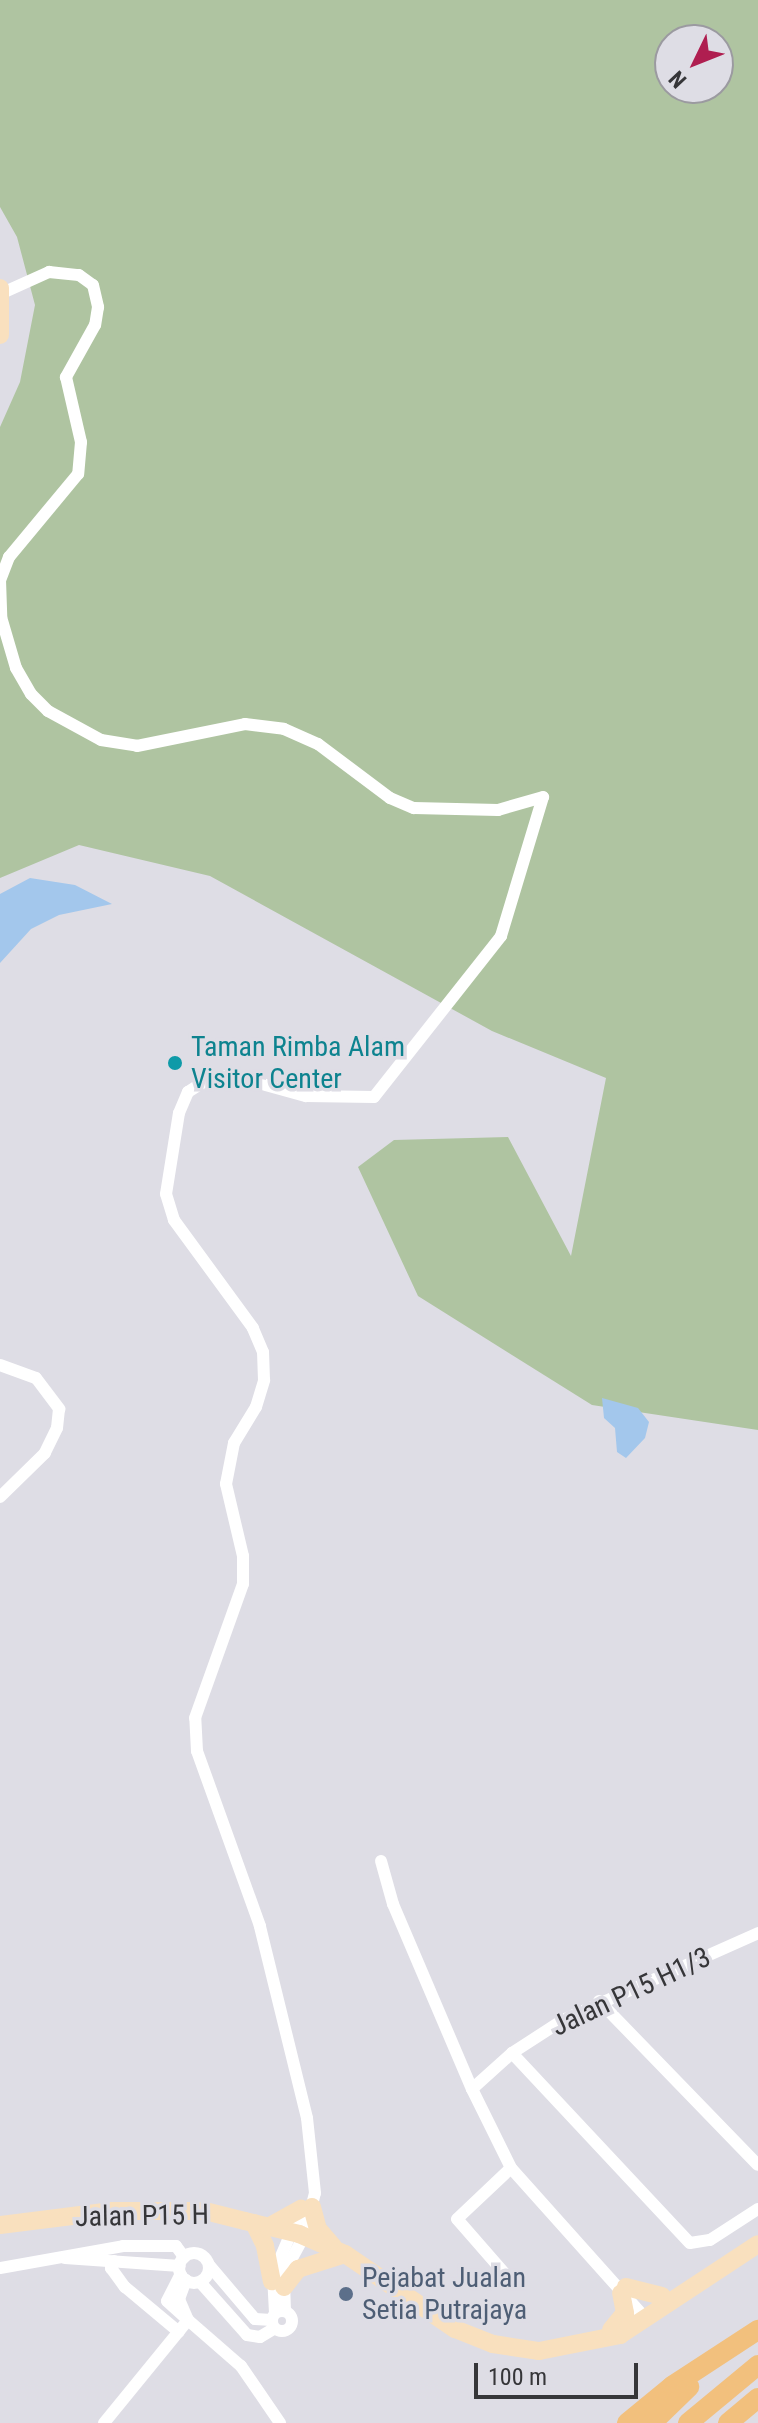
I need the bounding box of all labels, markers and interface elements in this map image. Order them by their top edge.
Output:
north arrow [654,24,734,104]
text: N [664,66,691,93]
place label: Taman Rimba Alam Visitor Center [191,1030,405,1096]
marker: Taman Rimba Alam Visitor Center [166,1054,184,1072]
street label: Jalan P15 H1/3 [546,1940,716,2044]
street label: Jalan P15 H [75,2198,209,2234]
place label: Pejabat Jualan Setia Putrajaya [362,2261,527,2327]
marker: Pejabat Jualan Setia Putrajaya [337,2285,355,2303]
scale bar [478,2347,642,2397]
text: 100 m [488,2363,547,2391]

